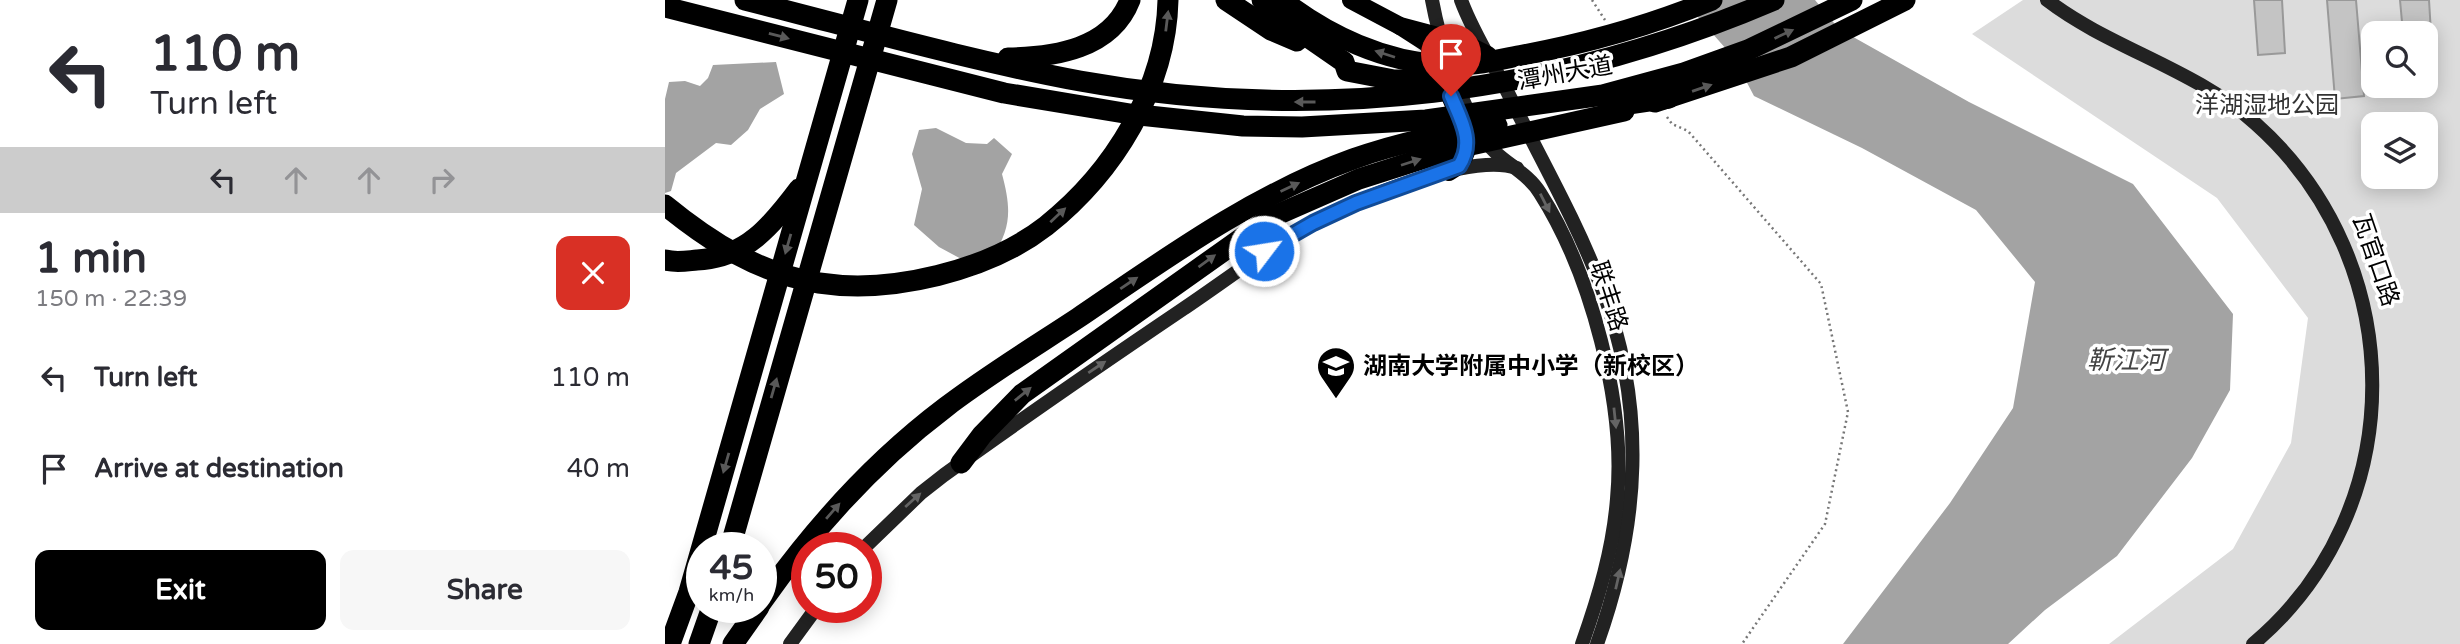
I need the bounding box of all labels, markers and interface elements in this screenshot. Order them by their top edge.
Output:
one-way arrow [1161,10,1172,32]
map controls [2361,21,2438,189]
button: search [2361,21,2438,98]
pin [1421,24,1481,96]
text: 110 m [150,25,300,84]
icon: left [35,28,126,119]
one-way arrow [1774,28,1794,40]
one-way arrow [769,31,790,41]
icon: arrive [1432,35,1470,73]
one-way arrow [1374,48,1395,58]
street label: 潭州大道 [1515,51,1615,96]
one-way arrow [1692,82,1713,93]
text: Turn left [150,85,277,123]
park label: 洋湖湿地公园 [2195,91,2339,120]
one-way arrow [1294,96,1316,108]
button: layers [2361,112,2438,189]
one-way arrow [1400,156,1421,167]
icon: left [204,161,242,199]
icon: ahead [277,161,315,199]
icon: ahead [350,161,388,199]
icon: right [423,161,461,199]
one-way arrow [1280,182,1300,193]
one-way arrow [1540,193,1551,213]
one-way arrow [1049,207,1066,223]
street label: 瓦官口路 [2346,210,2405,310]
position arrow [1227,214,1301,288]
text: 1 min [35,233,147,284]
one-way arrow [783,234,793,255]
button: close [556,236,630,310]
one-way arrow [1198,254,1216,268]
street label: 联丰路 [1584,257,1633,335]
one-way arrow [1119,277,1139,290]
text: 150 m · 22:39 [35,285,187,313]
school or university icon: 湖南大学附属中小学（新校区） [1315,345,1357,400]
water label: 靳江河 [2087,345,2170,376]
place label: 湖南大学附属中小学（新校区） [1363,352,1699,381]
icon: left [35,359,73,397]
one-way arrow [1088,360,1106,374]
text: Turn left [94,362,197,393]
text: 110 m [550,362,630,393]
one-way arrow [770,377,780,398]
one-way arrow [1014,387,1031,402]
one-way arrow [1610,407,1621,429]
icon: arrive [35,450,73,488]
text: Arrive at destination [94,453,344,484]
text: 40 m [567,453,630,484]
one-way arrow [721,453,731,474]
one-way arrow [904,492,922,508]
one-way arrow [825,502,840,519]
speed limit sign: 50 [791,532,882,623]
text: 45 [710,547,753,589]
button: Exit [35,550,326,630]
button: Share [340,550,630,630]
one-way arrow [1612,568,1623,590]
text: km/h [709,584,754,606]

